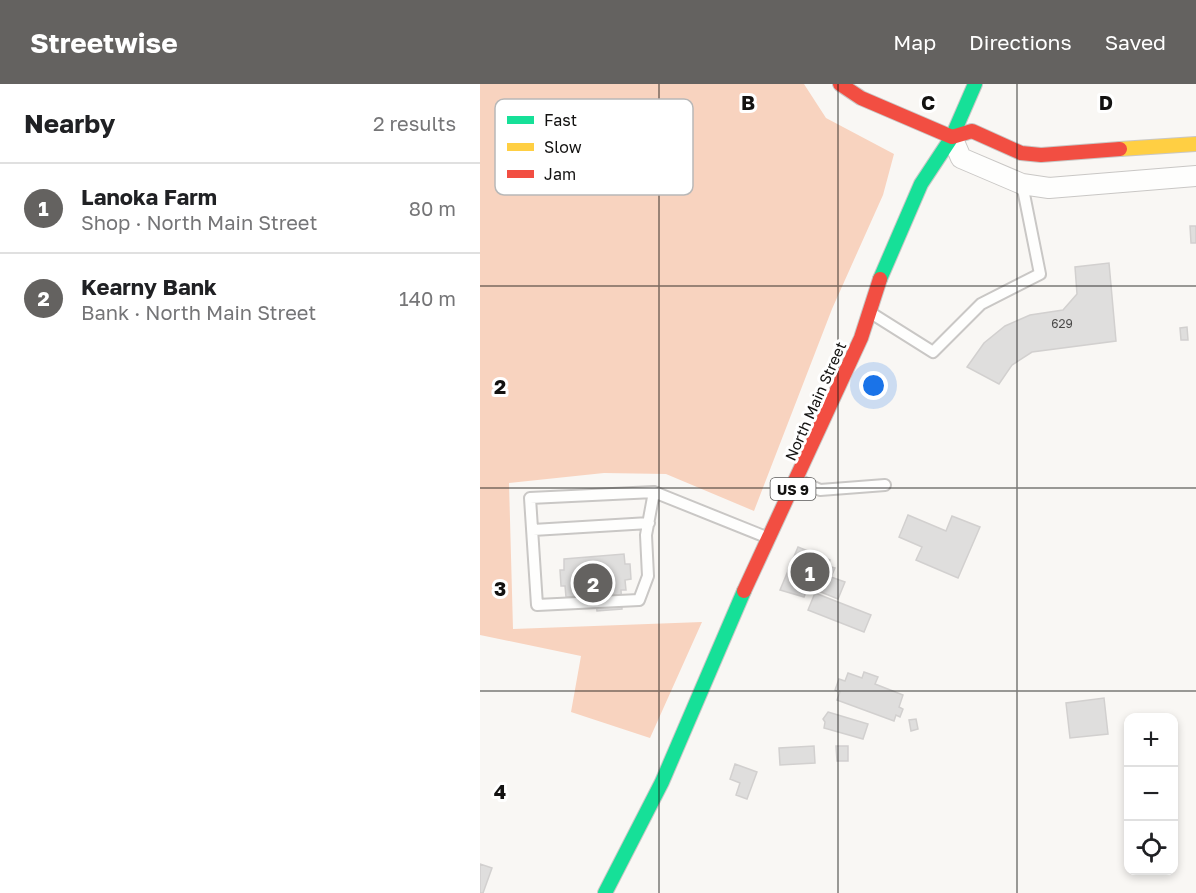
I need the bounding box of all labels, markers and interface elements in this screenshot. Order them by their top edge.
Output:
text: Streetwise [30,26,178,59]
text: Map [893,29,936,55]
text: Directions [969,29,1072,55]
text: Saved [1105,29,1166,55]
text: B [741,90,755,114]
text: C [921,90,935,114]
text: D [1099,90,1113,114]
legend [495,99,693,195]
text: Nearby [24,108,115,139]
text: Fast [544,110,577,130]
text: 2 results [373,111,456,135]
text: Slow [544,137,582,157]
text: Jam [544,164,576,184]
text: Lanoka Farm [81,183,217,210]
text: 1 [38,196,49,220]
text: 80 m [409,196,456,220]
text: Shop · North Main Street [81,210,317,234]
text: Kearny Bank [81,273,217,300]
text: 2 [37,286,50,310]
text: 140 m [399,286,456,310]
text: Bank · North Main Street [81,300,316,324]
house number: 629 [1051,316,1073,331]
street label: North Main Street [781,339,849,463]
your location [859,371,888,400]
text: 2 [494,374,506,398]
road number: US 9 [770,478,816,500]
pin: 1 [790,550,830,594]
pin: 2 [574,560,612,606]
text: 3 [494,576,506,600]
map controls [1124,713,1178,875]
button: + [1124,713,1178,767]
button: − [1124,767,1178,821]
text: 4 [494,779,506,803]
button: locate [1124,821,1178,875]

